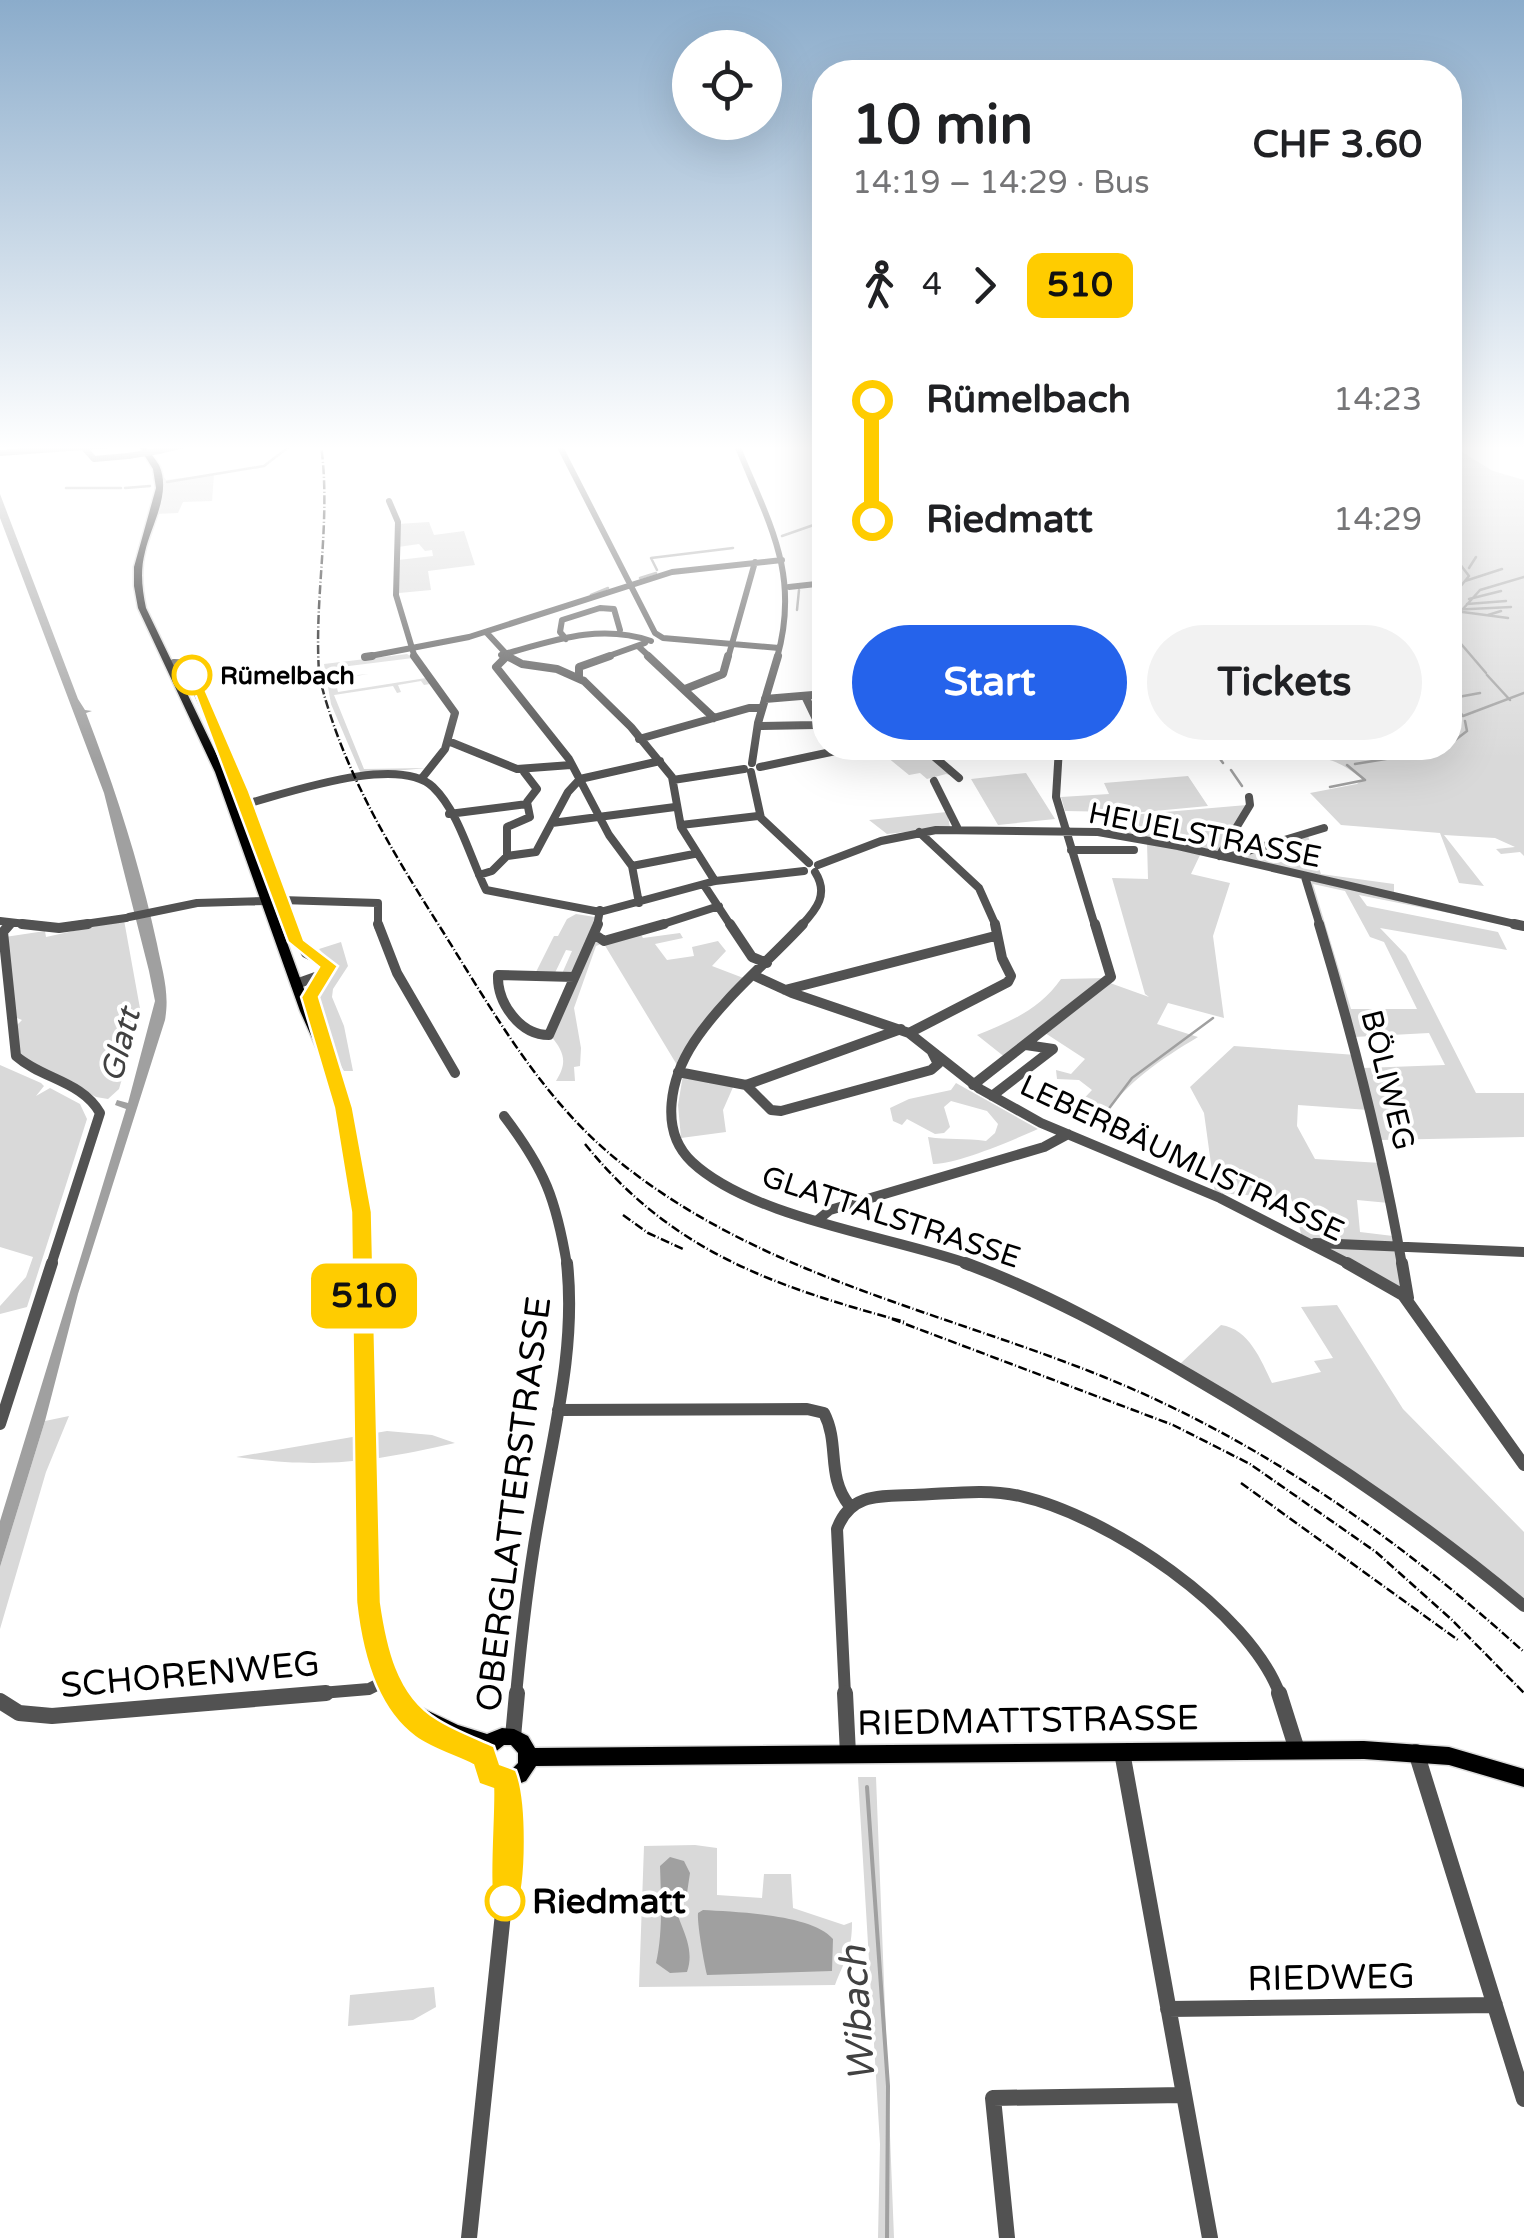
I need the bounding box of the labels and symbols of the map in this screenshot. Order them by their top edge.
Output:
marker: Rümelbach [173,656,211,694]
place label: Rümelbach [220,661,355,691]
street label: HEUELSTRASSE [1085,795,1324,876]
water label: Glatt [93,1001,150,1086]
street label: BÖLIWEG [1352,1006,1423,1154]
street label: LEBERBÄUMLISTRASSE [1014,1067,1350,1250]
street label: GLATTALSTRASSE [757,1158,1025,1277]
line badge: 510 [306,1264,422,1328]
street label: OBERGLATTERSTRASSE [468,1294,560,1714]
street label: SCHORENWEG [59,1643,321,1707]
street label: RIEDMATTSTRASSE [857,1697,1199,1745]
place label: Riedmatt [532,1881,686,1923]
marker: Riedmatt [486,1882,524,1920]
water label: Wibach [830,1944,886,2083]
street label: RIEDWEG [1247,1956,1415,2000]

